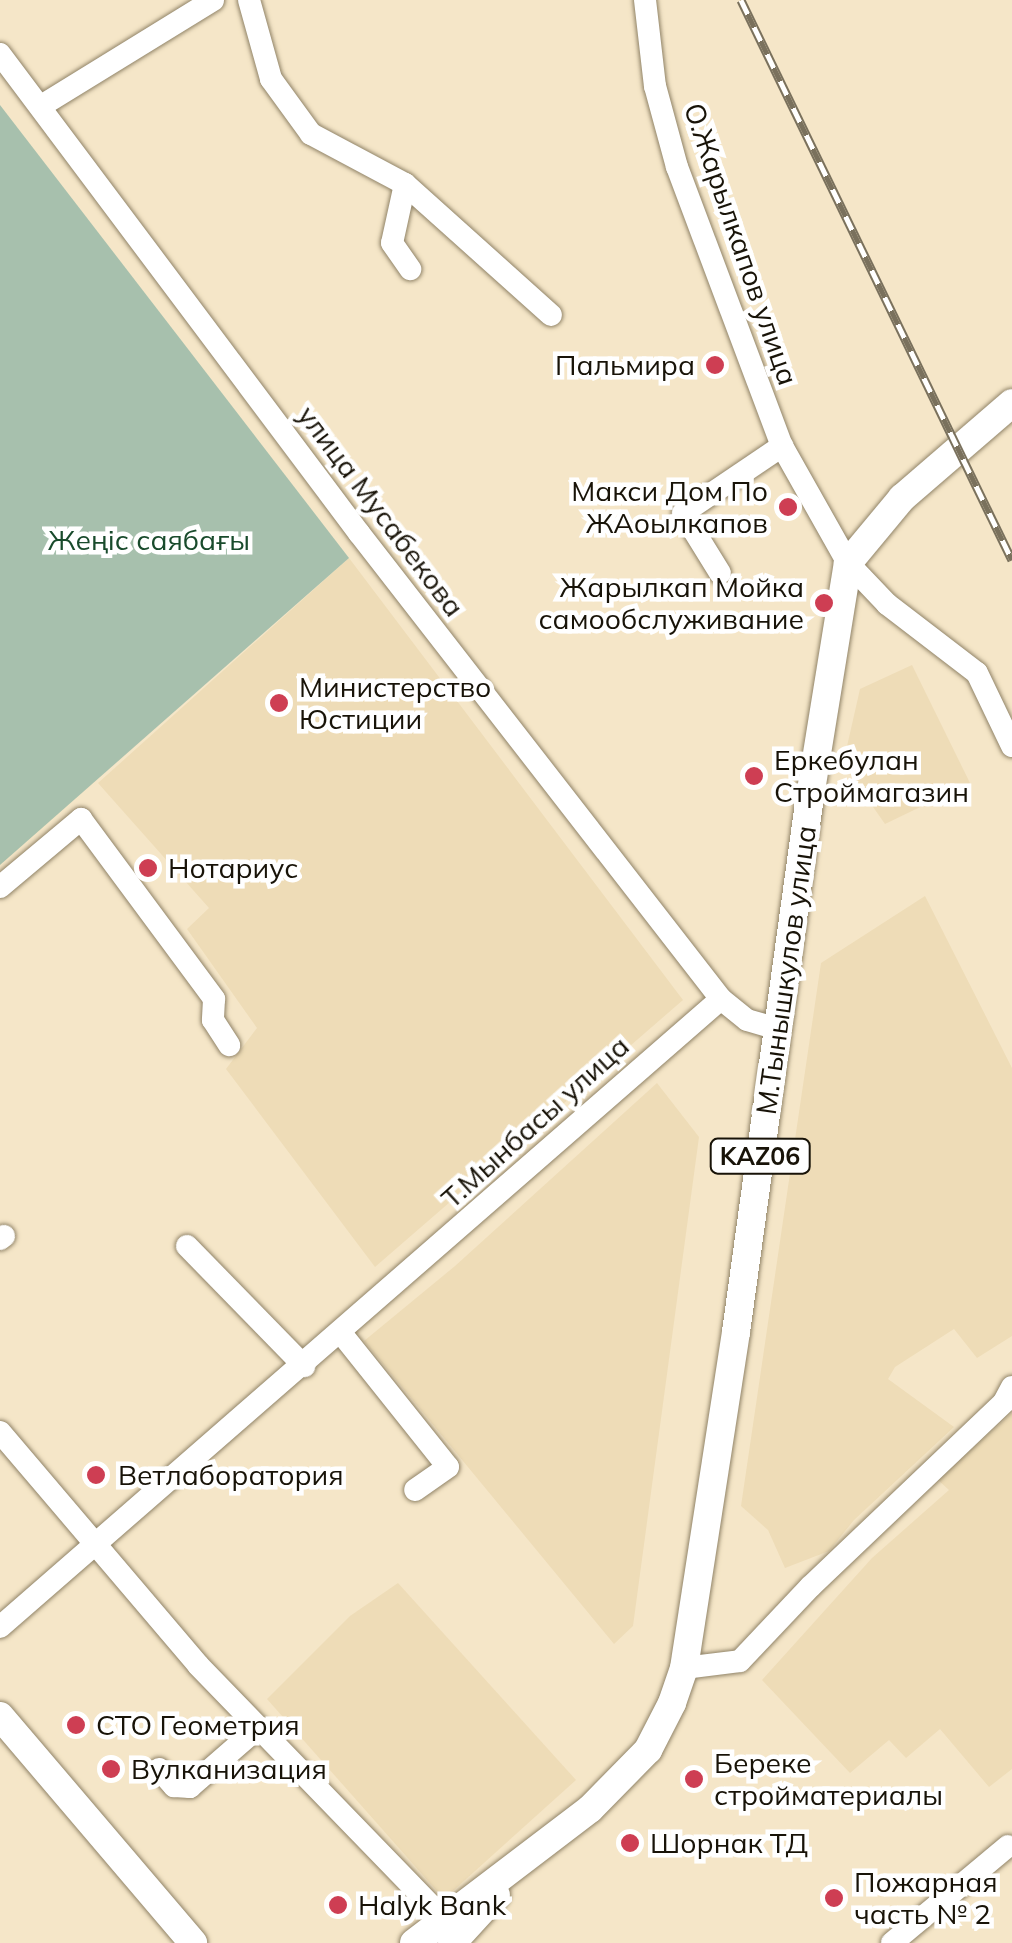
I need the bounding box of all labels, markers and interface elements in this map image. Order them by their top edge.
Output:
street label: О.Жарылкапов улица [677,99,805,389]
place label: Пальмира [555,348,695,382]
marker: Пальмира [704,354,726,376]
street label: улица Мусабекова [291,399,471,623]
place label: Макси Дом По ЖАоылкапов [571,474,768,540]
marker: Макси Дом По ЖАоылкапов [777,496,799,518]
park label: Жеңіс саябағы [48,523,250,557]
place label: Жарылкап Мойка самообслуживание [538,570,804,636]
marker: Жарылкап Мойка самообслуживание [813,592,835,614]
place label: Министерство Юстиции [299,670,491,736]
marker: Министерство Юстиции [268,692,290,714]
place label: Еркебулан Строймагазин [774,743,969,809]
marker: Еркебулан Строймагазин [743,765,765,787]
street label: М.Тынышкулов улица [749,823,823,1117]
place label: Нотариус [168,851,298,885]
marker: Нотариус [137,857,159,879]
street label: Т.Мынбасы улица [434,1029,636,1215]
road number: KАZ06 [708,1136,812,1176]
place label: Ветлаборатория [118,1458,344,1492]
marker: Ветлаборатория [83,1462,109,1488]
place label: СТО Геометрия [96,1708,300,1742]
marker: СТО Геометрия [65,1714,87,1736]
place label: Береке стройматериалы [714,1746,943,1812]
place label: Вулканизация [131,1752,327,1786]
marker: Вулканизация [100,1758,122,1780]
marker: Береке стройматериалы [683,1768,705,1790]
place label: Шорнак ТД [650,1826,808,1860]
marker: Шорнак ТД [619,1832,641,1854]
place label: Пожарная часть № 2 [854,1865,998,1931]
marker: Пожарная часть № 2 [823,1887,845,1909]
place label: Halyk Bank [358,1888,506,1922]
marker: Halyk Bank [327,1894,349,1916]

